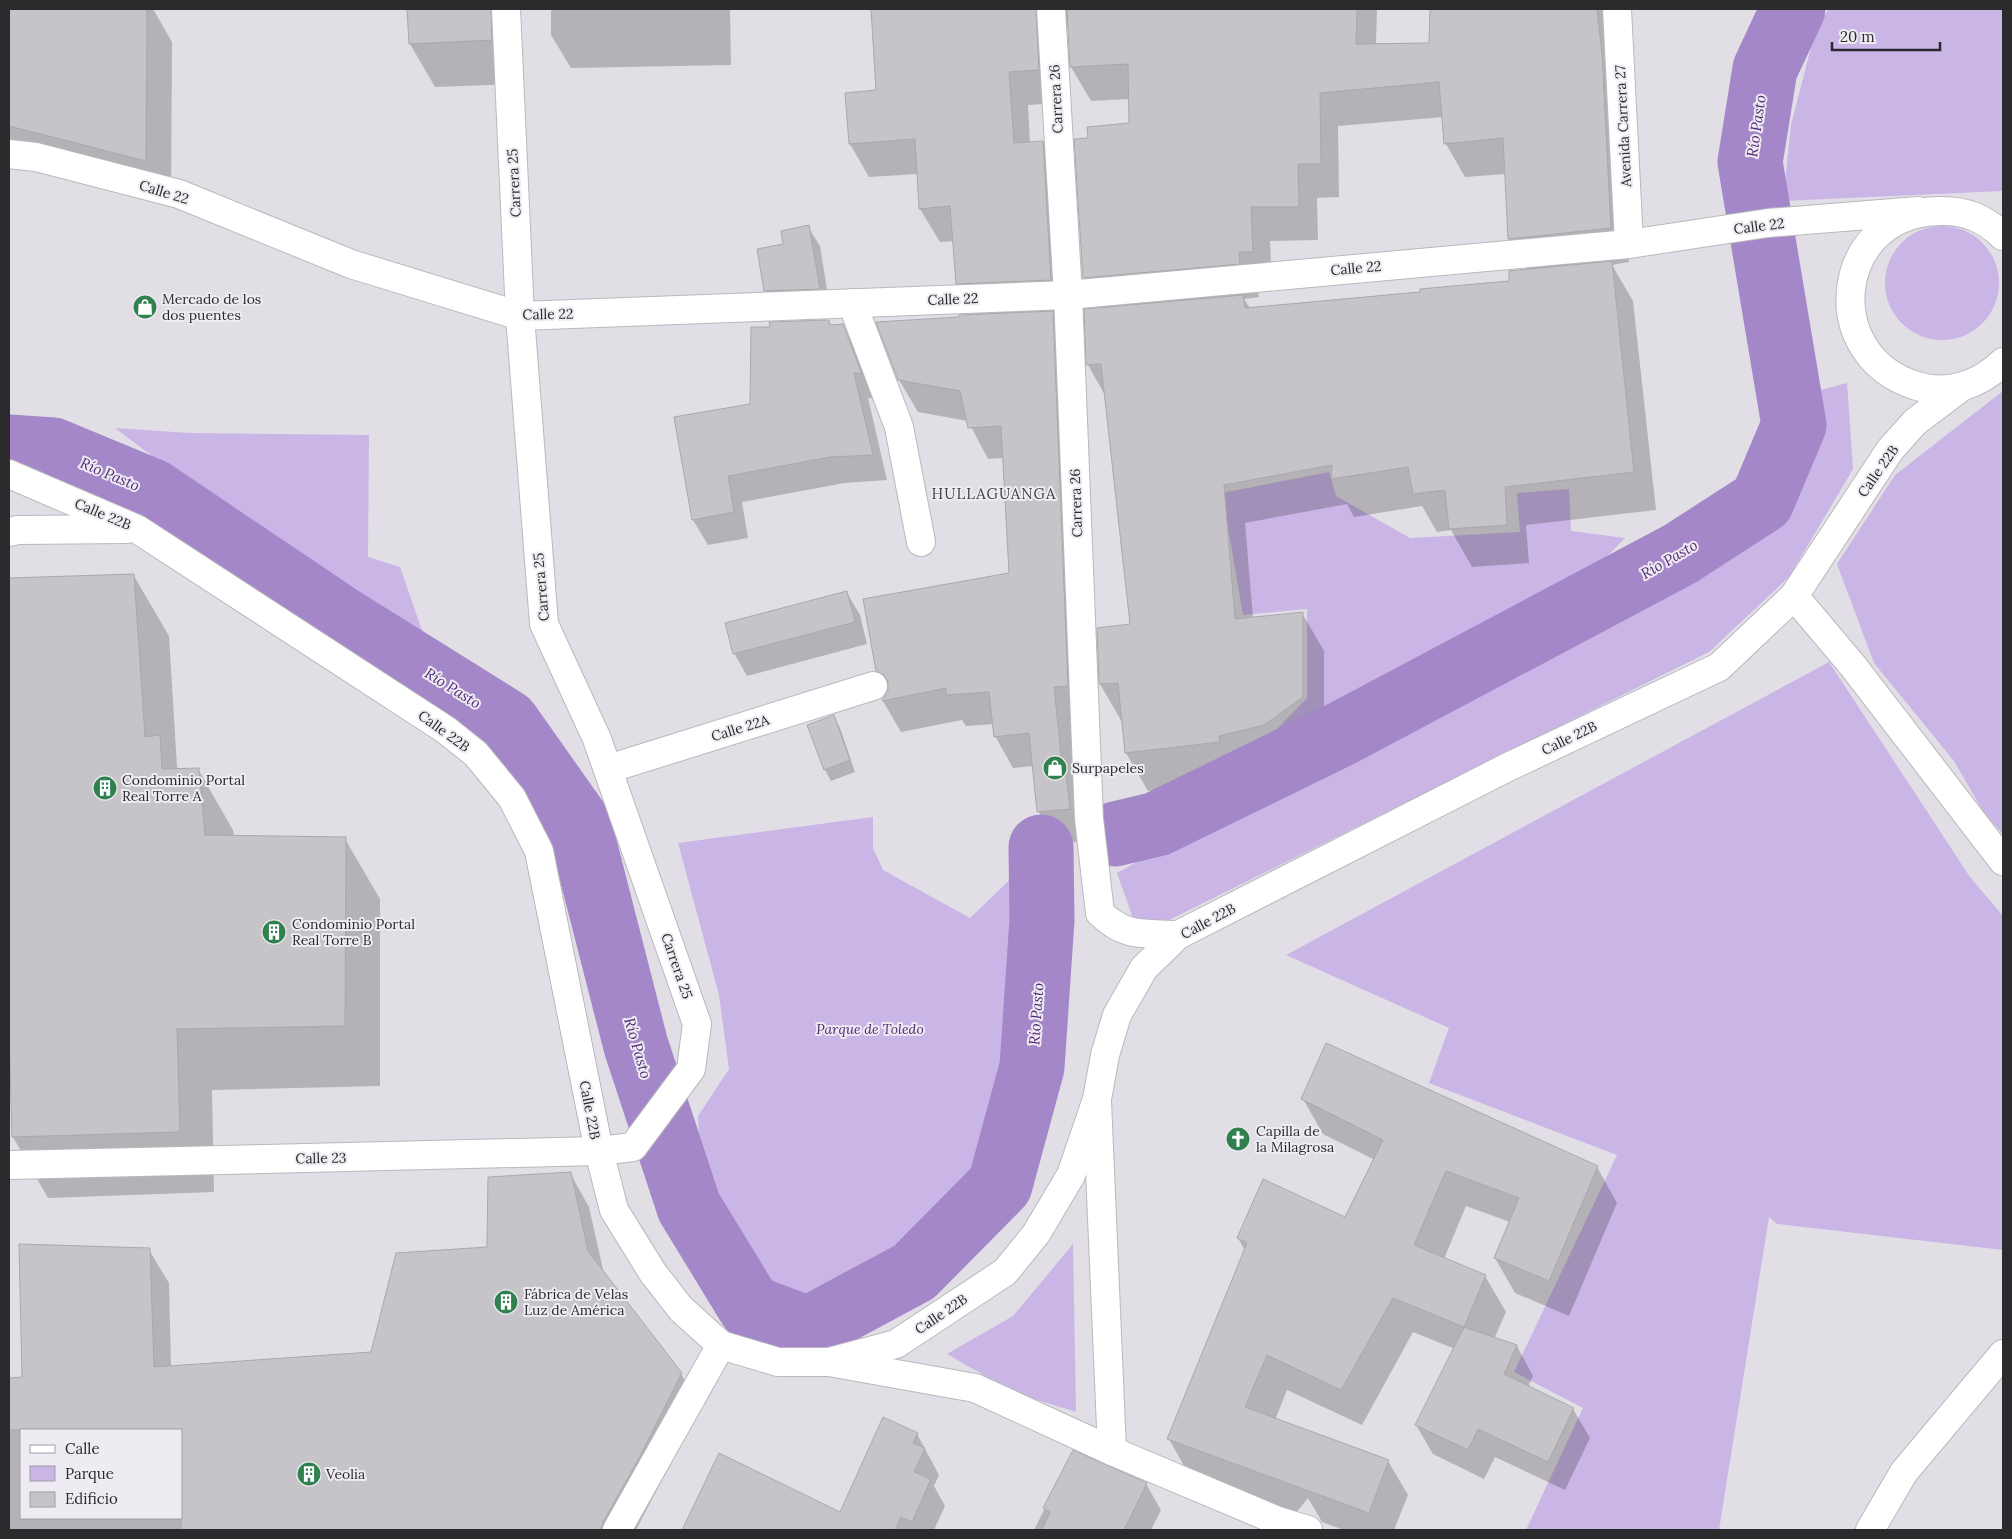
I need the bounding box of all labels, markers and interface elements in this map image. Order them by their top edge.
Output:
scale bar [1832,20,1940,52]
text: 20 m [1840,27,1875,46]
street label: Carrera 26 [1045,64,1067,134]
street label: Avenida Carrera 27 [1611,64,1635,189]
water label: Río Pasto [1742,94,1770,158]
street label: Carrera 25 [503,148,525,218]
street label: Calle 22 [137,176,191,208]
street label: Calle 22 [1733,214,1785,238]
street label: Calle 22 [1330,257,1382,279]
street label: Calle 22 [927,289,979,309]
place label: Mercado de los dos puentes [162,290,261,324]
shop icon: Mercado de los dos puentes [132,294,158,320]
street label: Calle 22 [522,305,574,323]
street label: Calle 22B [1854,441,1903,501]
water label: Río Pasto [77,453,143,495]
street label: Carrera 26 [1066,468,1086,538]
district label: HULLAGUANGA [932,484,1056,503]
street label: Calle 22B [72,494,134,534]
water label: Río Pasto [1637,535,1701,583]
street label: Carrera 25 [529,552,553,622]
water label: Río Pasto [421,663,485,713]
street label: Calle 22B [415,706,474,756]
street label: Calle 22A [709,711,771,745]
street label: Calle 22B [1538,717,1600,759]
shop icon: Surpapeles [1042,755,1068,781]
place label: Surpapeles [1072,759,1144,777]
place label: Condominio Portal Real Torre A [122,771,245,805]
building icon: Condominio Portal Real Torre A [92,775,118,801]
street label: Calle 22B [1177,899,1239,943]
place label: Condominio Portal Real Torre B [292,915,415,949]
building icon: Condominio Portal Real Torre B [261,919,287,945]
street label: Carrera 25 [657,931,697,1001]
water label: Río Pasto [1024,982,1048,1046]
water label: Río Pasto [620,1015,656,1081]
park label: Parque de Toledo [816,1020,924,1038]
street label: Calle 22B [575,1079,605,1141]
place label: Capilla de la Milagrosa [1256,1122,1334,1156]
church icon: Capilla de la Milagrosa [1225,1126,1251,1152]
street label: Calle 23 [295,1149,347,1167]
place label: Fábrica de Velas Luz de América [524,1285,628,1319]
building icon: Fábrica de Velas Luz de América [493,1289,519,1315]
street label: Calle 22B [911,1290,971,1338]
legend [20,1429,182,1519]
text: Calle [65,1439,100,1458]
building icon: Veolia [296,1461,322,1487]
text: Parque [65,1464,114,1483]
place label: Veolia [325,1465,365,1483]
text: Edificio [65,1489,118,1508]

